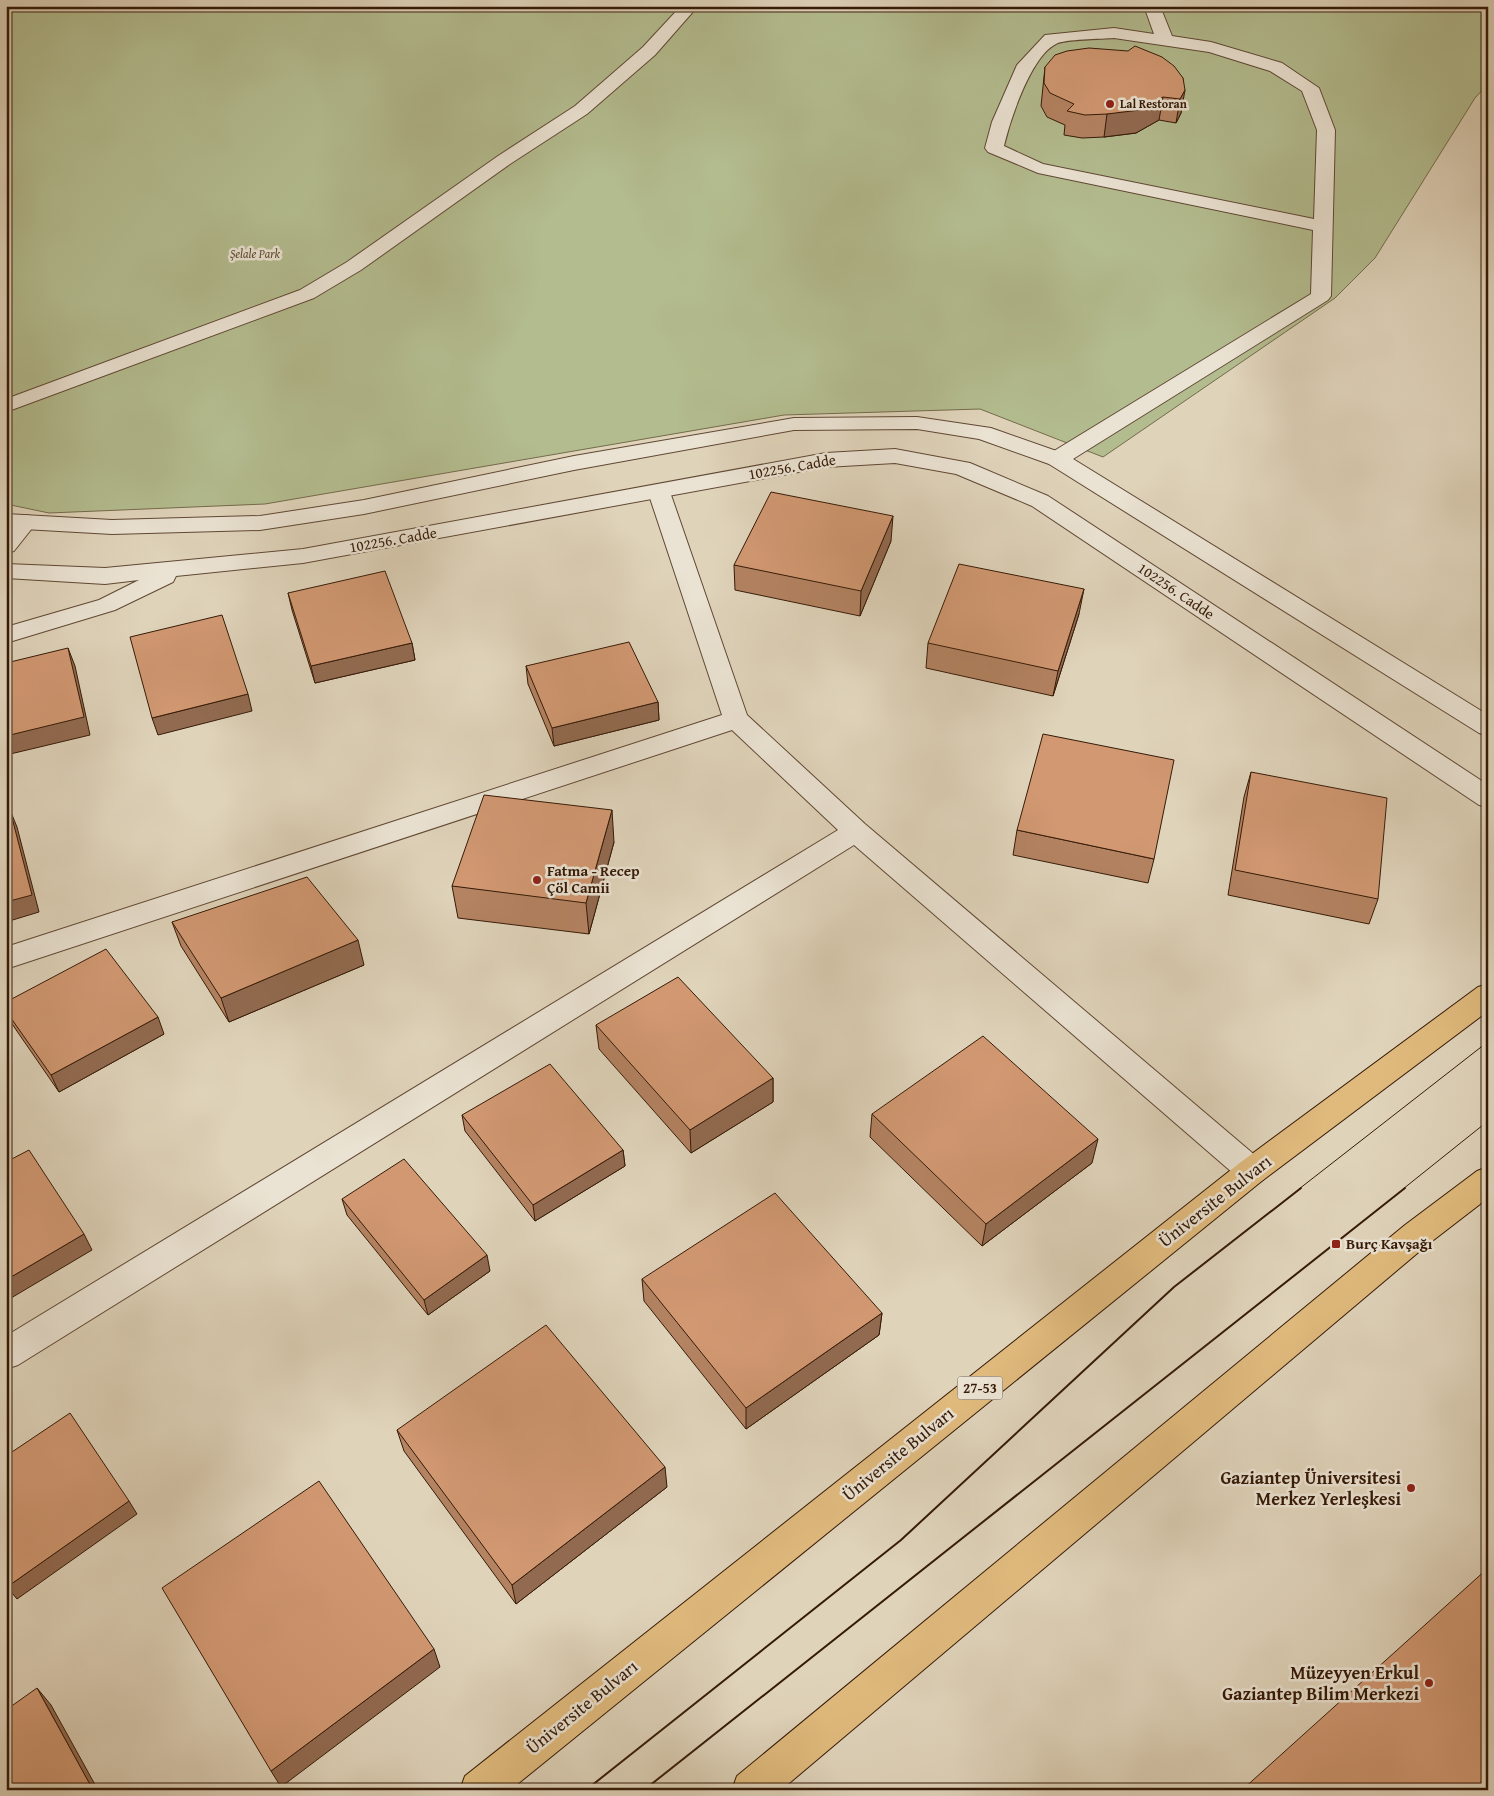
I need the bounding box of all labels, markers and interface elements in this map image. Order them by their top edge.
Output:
place label: Lal Restoran [1120,95,1187,112]
marker: Lal Restoran [1104,98,1116,110]
park label: Şelale Park [230,245,281,262]
street label: 102256. Cadde [746,448,837,485]
street label: 102256. Cadde [347,521,438,558]
street label: 102256. Cadde [1134,557,1219,624]
place label: Fatma - Recep Çöl Camii [547,860,640,898]
marker: Fatma - Recep Çöl Camii [531,874,543,886]
street label: Üniversite Bulvarı [1152,1148,1277,1253]
place label: Burç Kavşağı [1346,1233,1433,1254]
marker: Burç Kavşağı [1330,1238,1342,1250]
road number: 27-53 [958,1376,1002,1400]
street label: Üniversite Bulvarı [836,1400,959,1507]
place label: Gaziantep Üniversitesi Merkez Yerleşkesi [1220,1464,1401,1512]
marker: Gaziantep Üniversitesi Merkez Yerleşkesi [1405,1482,1417,1494]
street label: Üniversite Bulvarı [520,1653,643,1760]
place label: Müzeyyen Erkul Gaziantep Bilim Merkezi [1222,1659,1419,1707]
marker: Müzeyyen Erkul Gaziantep Bilim Merkezi [1423,1677,1435,1689]

